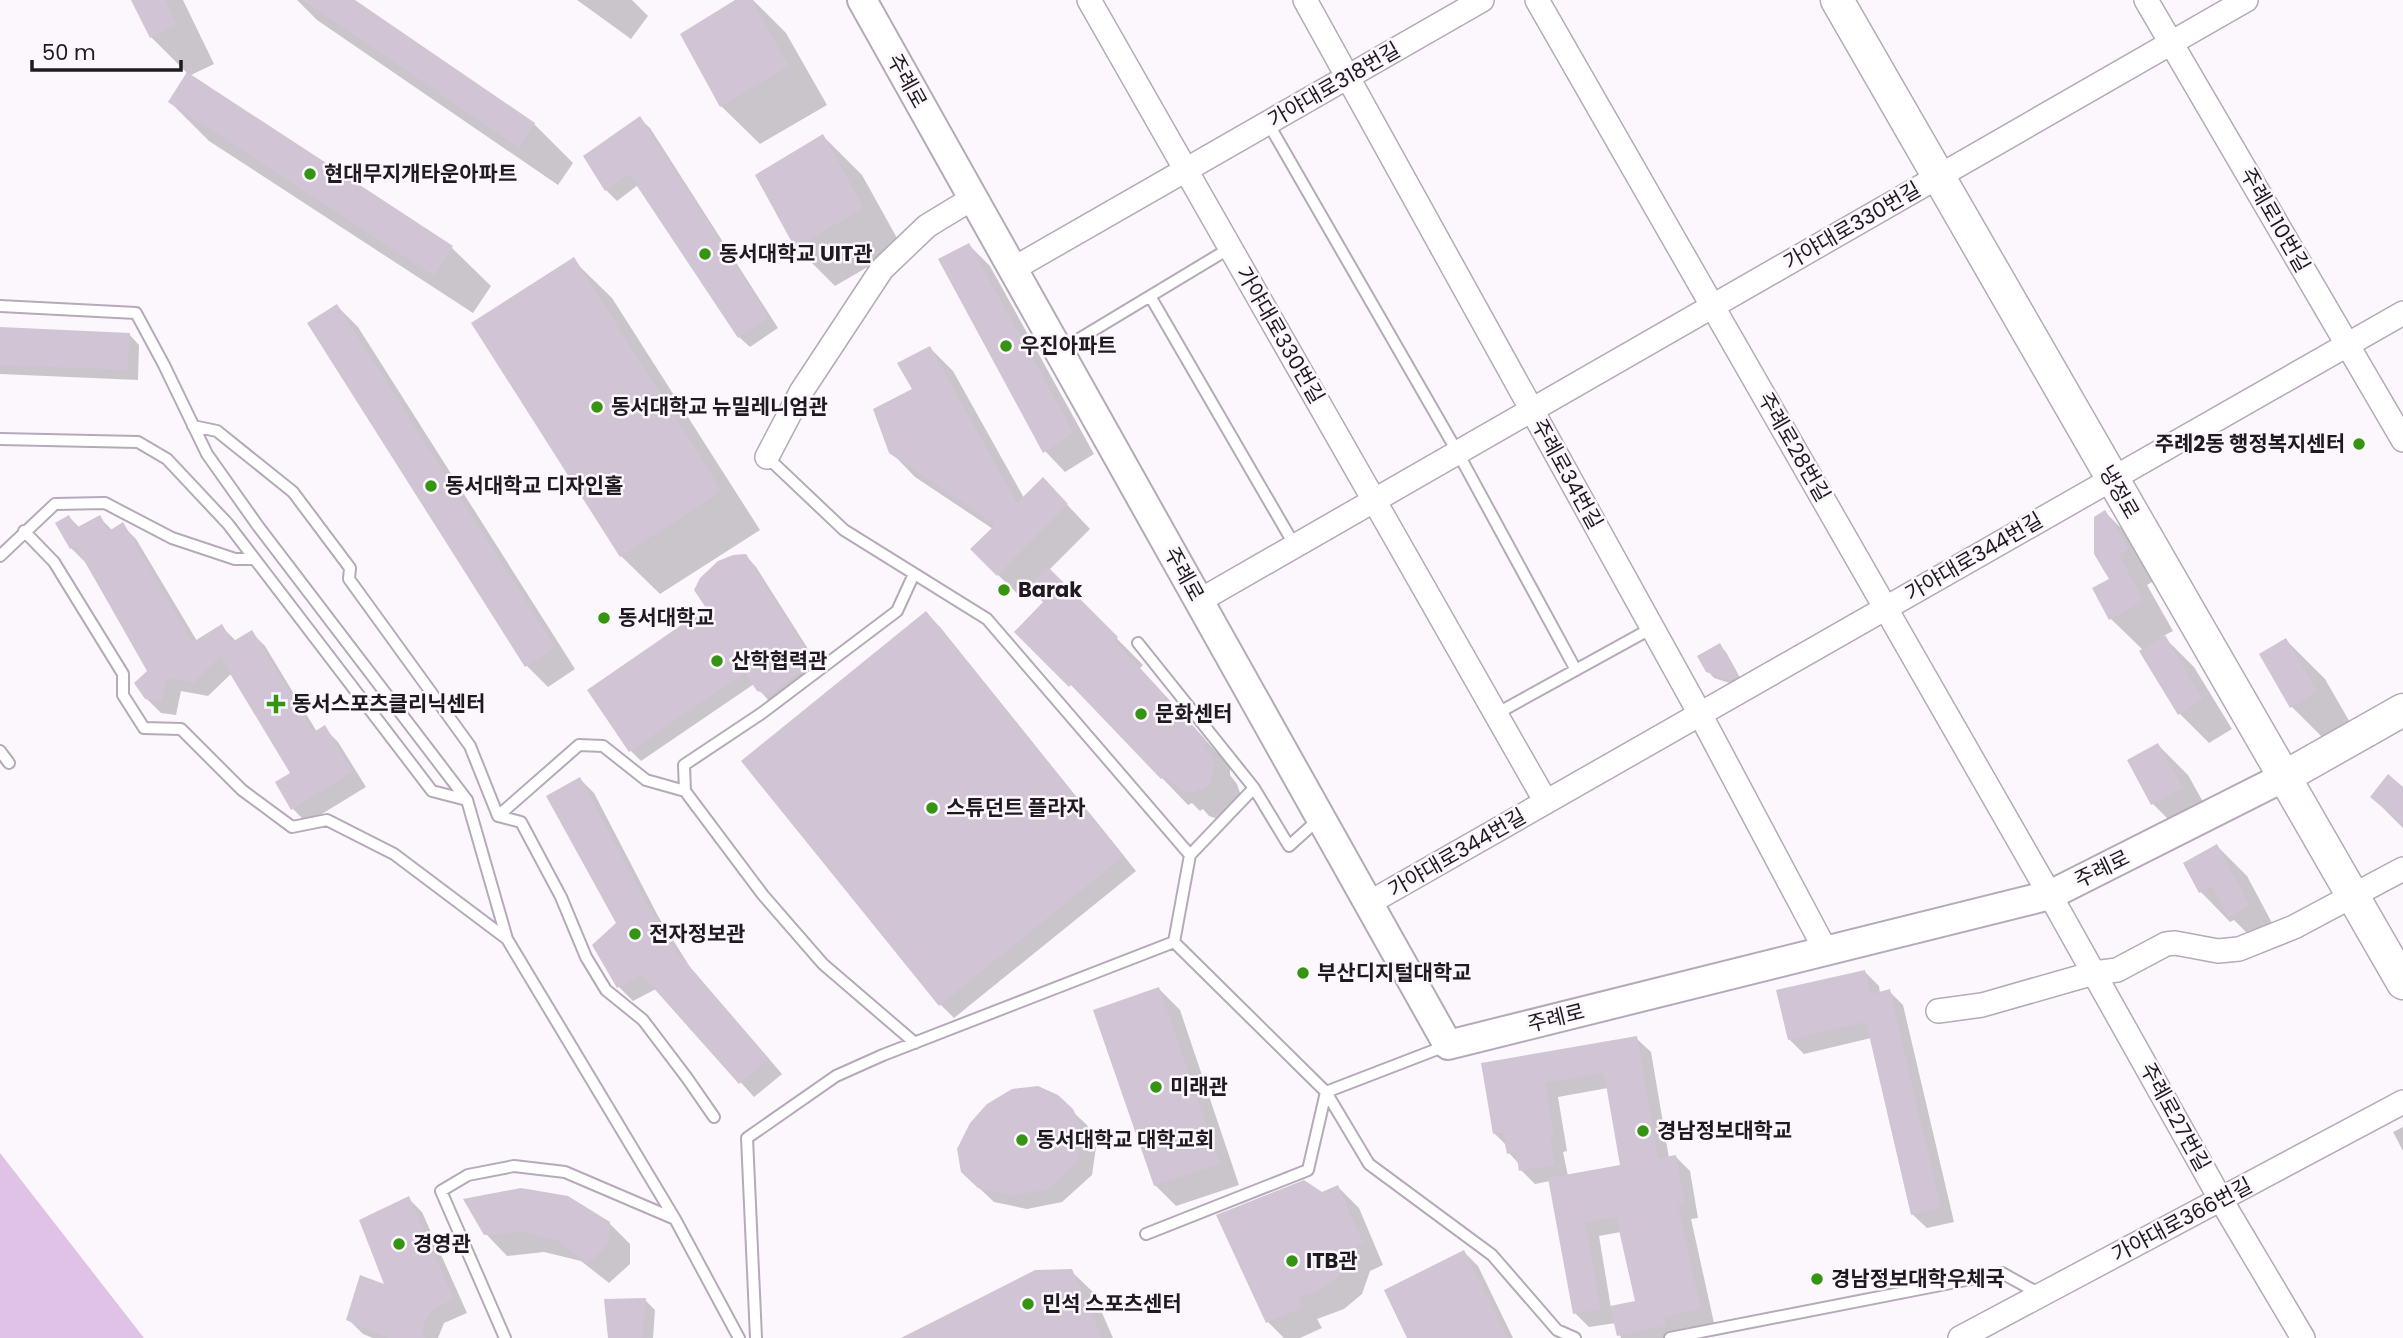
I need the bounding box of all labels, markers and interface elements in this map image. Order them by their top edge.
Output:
scale bar [32,28,180,72]
street label: 가야대로318번길 [1262,35,1405,134]
text: 50 m [42,38,96,67]
street label: 주례로 [881,48,934,113]
place label: 현대무지개타운아파트 [324,159,517,188]
street label: 주례로10번길 [2234,162,2317,277]
marker: 현대무지개타운아파트 [302,166,318,182]
street label: 가야대로330번길 [1778,175,1926,277]
place label: 동서대학교 UIT관 [719,239,873,268]
marker: 동서대학교 UIT관 [697,246,713,262]
street label: 가야대로330번길 [1229,261,1331,409]
place label: 우진아파트 [1020,331,1117,360]
marker: 우진아파트 [998,338,1014,354]
street label: 주례로28번길 [1751,387,1837,507]
place label: 동서대학교 뉴밀레니엄관 [611,392,828,421]
marker: 동서대학교 뉴밀레니엄관 [589,399,605,415]
street label: 주례로34번길 [1525,413,1610,534]
place label: 주례2동 행정복지센터 [2155,429,2345,458]
marker: 주례2동 행정복지센터 [2351,436,2367,452]
street label: 냉정로 [2092,459,2146,524]
place label: 동서대학교 디자인홀 [445,471,623,500]
marker: 동서대학교 디자인홀 [423,478,439,494]
street label: 가야대로344번길 [1900,505,2048,608]
street label: 주례로 [1158,541,1211,606]
place label: Barak [1018,575,1082,604]
marker: Barak [996,582,1012,598]
place label: 동서대학교 [618,603,715,632]
marker: 동서대학교 [596,610,612,626]
place label: 산학협력관 [731,646,828,675]
marker: 산학협력관 [709,653,725,669]
place label: 동서스포츠클리닉센터 [292,689,485,718]
marker: 동서스포츠클리닉센터 [266,694,286,714]
place label: 문화센터 [1155,699,1232,728]
marker: 문화센터 [1133,706,1149,722]
place label: 스튜던트 플라자 [946,793,1086,822]
marker: 스튜던트 플라자 [924,800,940,816]
street label: 가야대로344번길 [1383,801,1531,904]
street label: 주례로 [2069,843,2134,894]
place label: 전자정보관 [649,919,746,948]
marker: 전자정보관 [627,926,643,942]
place label: 부산디지털대학교 [1317,958,1472,987]
marker: 부산디지털대학교 [1295,965,1311,981]
street label: 주례로 [1524,996,1588,1039]
street label: 주례로27번길 [2134,1057,2217,1176]
place label: 미래관 [1170,1072,1228,1101]
marker: 미래관 [1148,1079,1164,1095]
place label: 경남정보대학교 [1657,1116,1792,1145]
marker: 경남정보대학교 [1635,1123,1651,1139]
place label: 동서대학교 대학교회 [1036,1125,1214,1154]
marker: 동서대학교 대학교회 [1014,1132,1030,1148]
street label: 가야대로366번길 [2107,1170,2257,1269]
place label: 경영관 [413,1229,471,1258]
marker: 경영관 [391,1236,407,1252]
place label: ITB관 [1306,1246,1358,1275]
marker: ITB관 [1284,1253,1300,1269]
place label: 경남정보대학우체국 [1831,1264,2005,1293]
marker: 경남정보대학우체국 [1809,1271,1825,1287]
place label: 민석 스포츠센터 [1042,1289,1182,1318]
marker: 민석 스포츠센터 [1020,1296,1036,1312]

